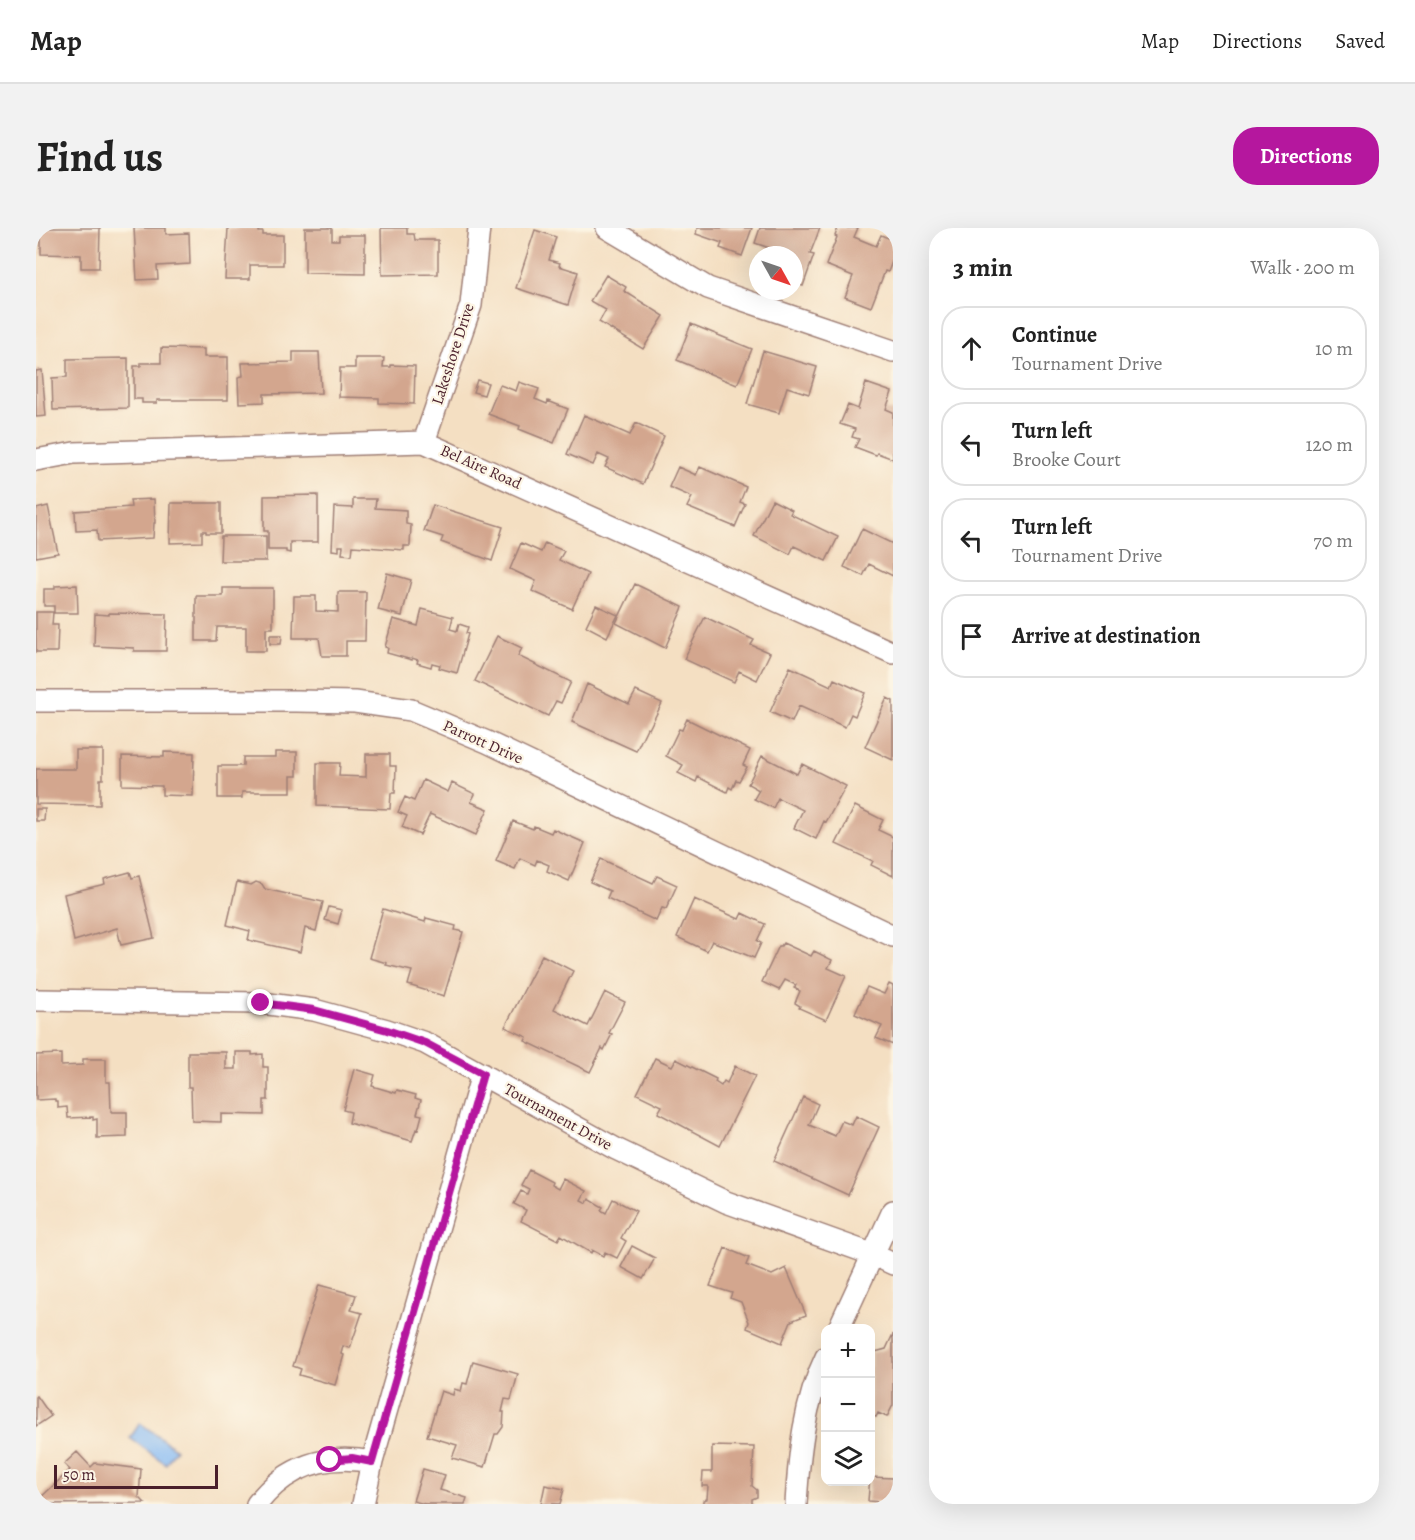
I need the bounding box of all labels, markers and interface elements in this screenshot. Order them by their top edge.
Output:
text: Map [30,22,82,60]
text: Map [1141,27,1179,55]
text: Directions [1212,27,1302,55]
text: Saved [1335,27,1385,55]
button: Directions [1233,127,1379,185]
text: Find us [36,128,163,185]
north arrow [749,246,803,300]
text: 3 min [953,250,1013,285]
text: Walk · 200 m [1251,254,1355,281]
street label: Lakeshore Drive [426,300,480,408]
text: Continue [1012,320,1097,350]
icon: ahead [955,332,988,365]
text: 10 m [1315,335,1353,362]
text: Tournament Drive [1012,350,1162,377]
text: Turn left [1012,416,1092,446]
icon: left [955,428,988,461]
text: 120 m [1305,431,1353,458]
street label: Bel Aire Road [437,439,525,495]
text: Brooke Court [1012,446,1121,473]
text: Turn left [1012,512,1092,542]
icon: left [955,524,988,557]
text: 70 m [1313,527,1353,554]
text: Tournament Drive [1012,542,1162,569]
icon: arrive [955,620,988,653]
text: Arrive at destination [1012,621,1201,651]
street label: Parrott Drive [439,715,527,769]
route end [247,989,273,1015]
street label: Tournament Drive [500,1078,616,1156]
map controls [821,1324,875,1486]
button: + [821,1324,875,1378]
button: − [821,1378,875,1432]
button: layers [821,1432,875,1486]
route start [316,1446,342,1472]
scale bar [54,1462,218,1490]
text: 50 m [63,1464,95,1486]

